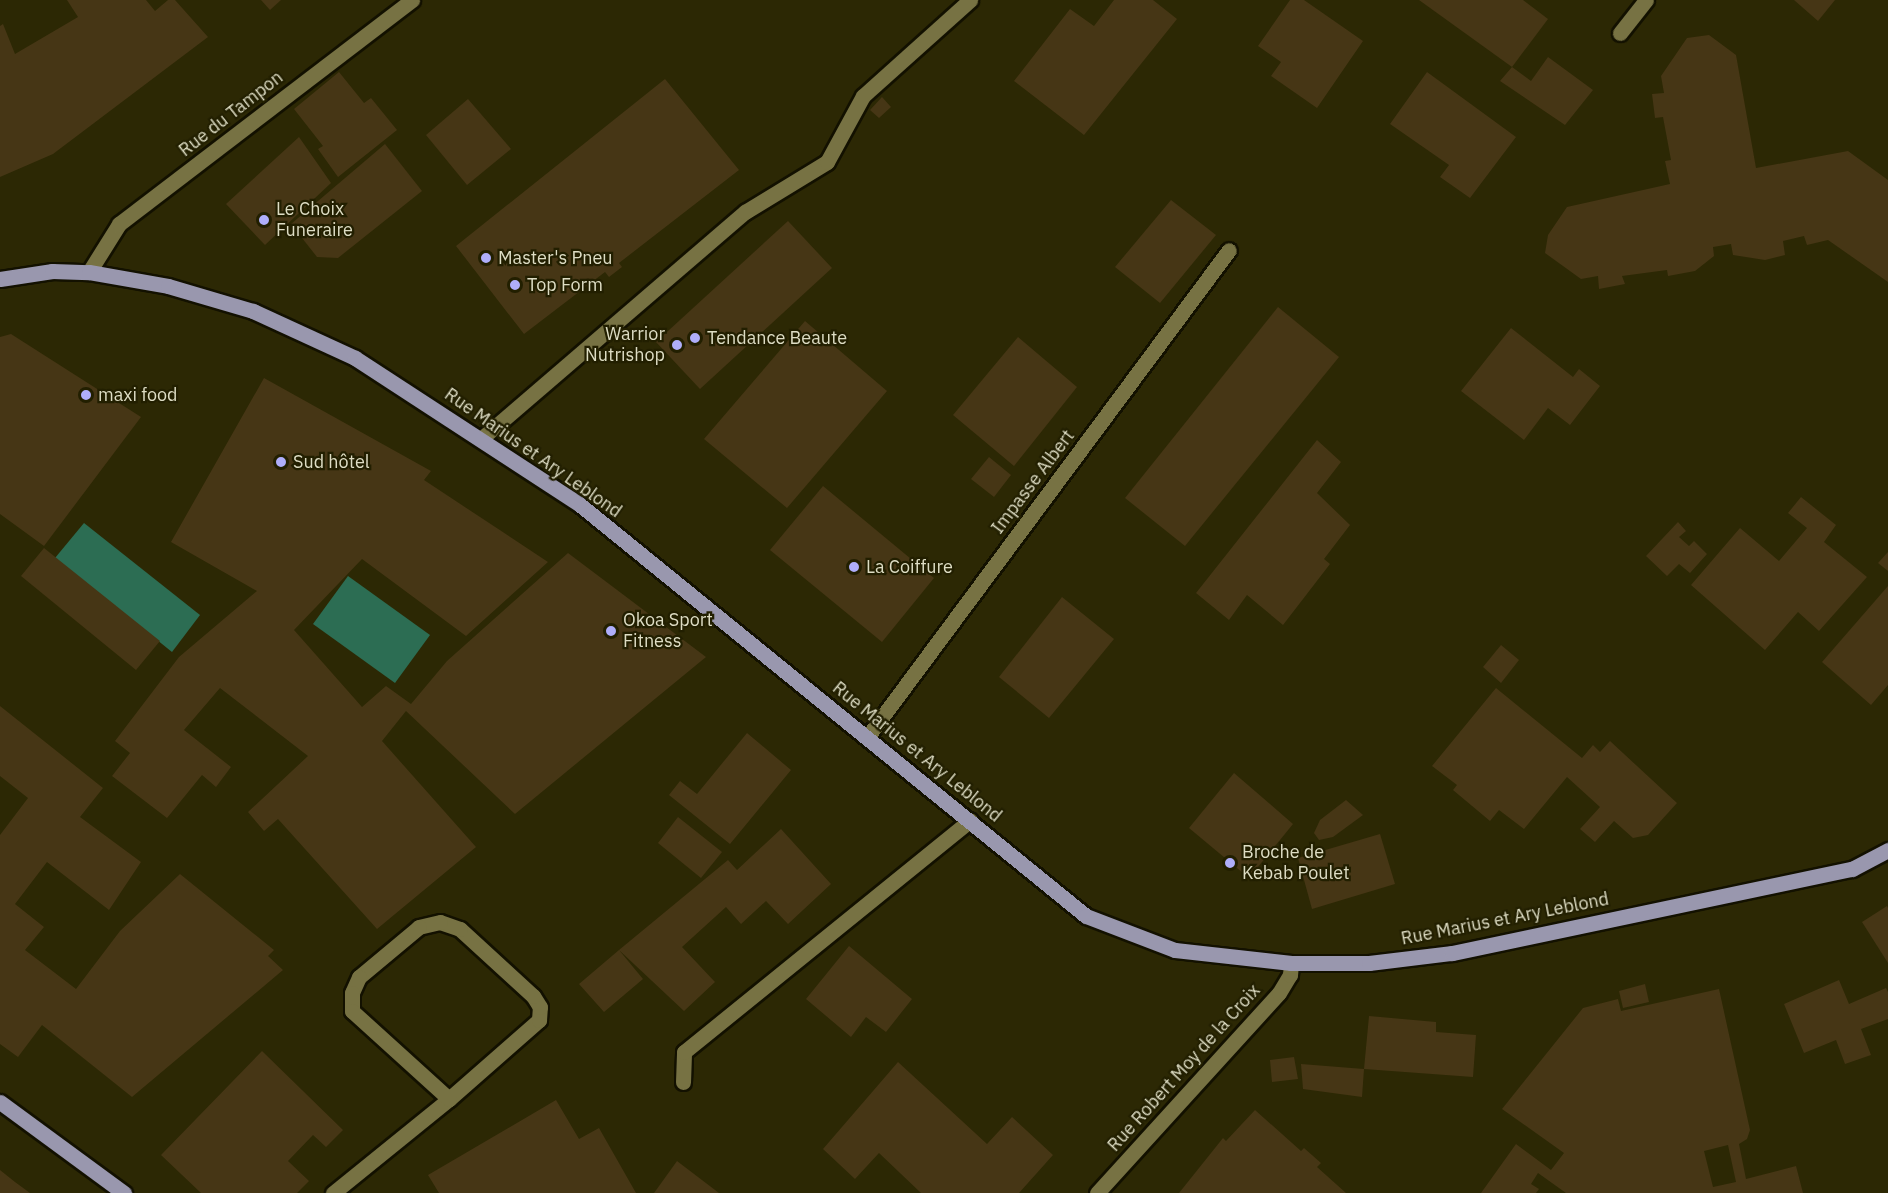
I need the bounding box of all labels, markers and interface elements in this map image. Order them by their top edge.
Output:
street label: Rue du Tampon [175,67,287,161]
place label: Le Choix Funeraire [276,199,353,242]
marker: Le Choix Funeraire [257,213,271,227]
place label: Master's Pneu [498,247,613,269]
marker: Master's Pneu [479,251,493,265]
place label: Top Form [527,274,603,296]
marker: Top Form [508,278,522,292]
place label: Warrior Nutrishop [585,324,665,366]
place label: Tendance Beaute [707,327,847,349]
marker: Tendance Beaute [688,331,702,345]
marker: Warrior Nutrishop [670,338,684,352]
place label: maxi food [98,384,178,406]
street label: Rue Marius et Ary Leblond [440,384,626,522]
marker: maxi food [79,388,93,402]
street label: Impasse Albert [987,426,1079,538]
place label: Sud hôtel [293,451,370,473]
marker: Sud hôtel [274,455,288,469]
place label: La Coiffure [866,556,953,578]
marker: La Coiffure [847,560,861,574]
place label: Okoa Sport Fitness [623,610,713,652]
marker: Okoa Sport Fitness [604,624,618,638]
street label: Rue Marius et Ary Leblond [828,677,1006,827]
place label: Broche de Kebab Poulet [1242,842,1350,884]
marker: Broche de Kebab Poulet [1223,856,1237,870]
street label: Rue Marius et Ary Leblond [1399,888,1611,950]
street label: Rue Robert Moy de la Croix [1103,980,1265,1156]

